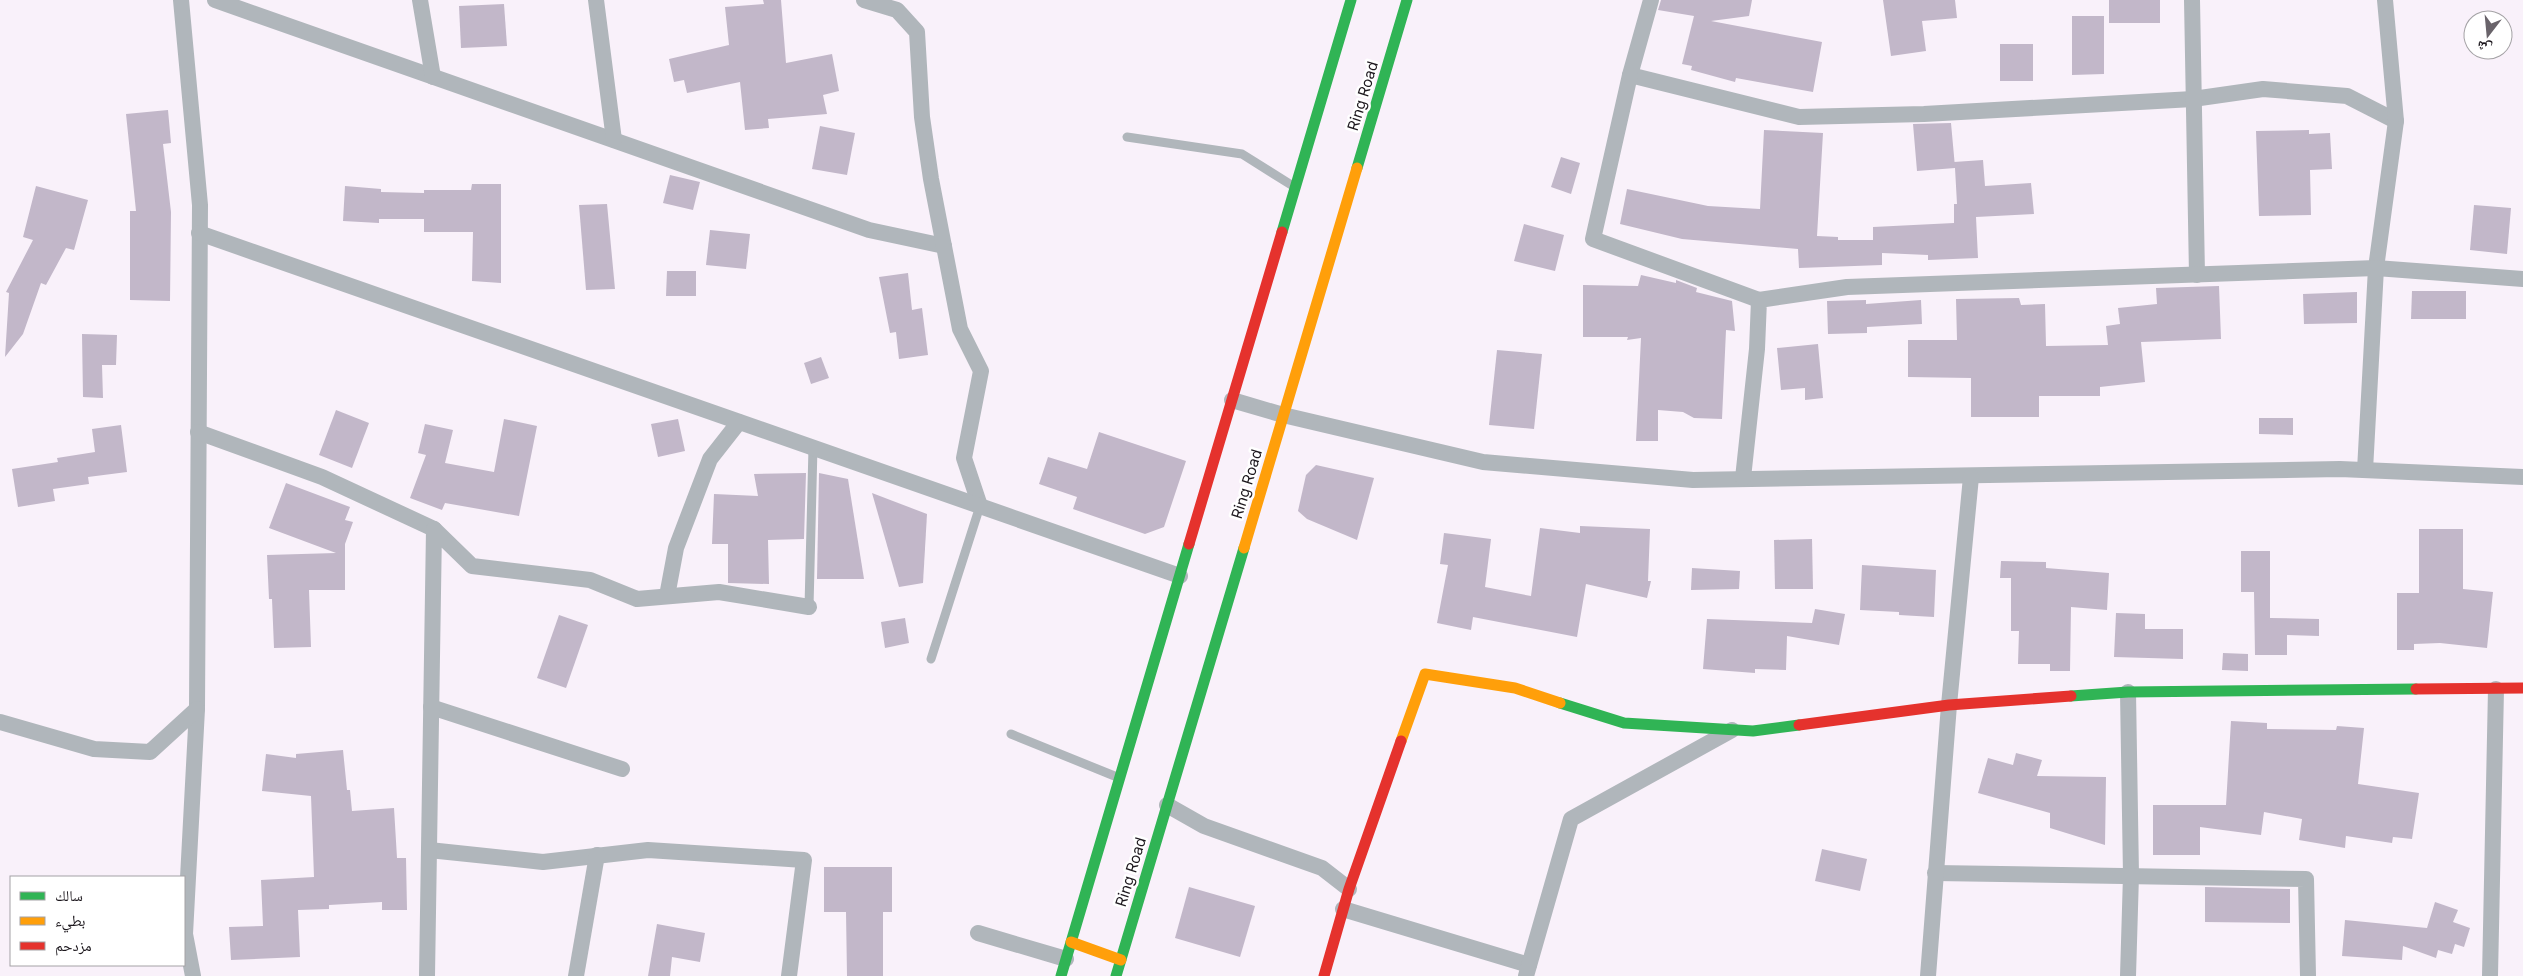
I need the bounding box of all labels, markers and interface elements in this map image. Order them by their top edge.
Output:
north arrow [2463,10,2513,60]
text: ش [2475,37,2494,58]
street label: Ring Road [1343,59,1382,133]
street label: Ring Road [1227,447,1266,521]
street label: Ring Road [1111,835,1150,909]
legend [10,876,185,966]
text: سالك [55,886,83,905]
text: بطيء [55,911,85,933]
text: مزدحم [55,936,92,956]

